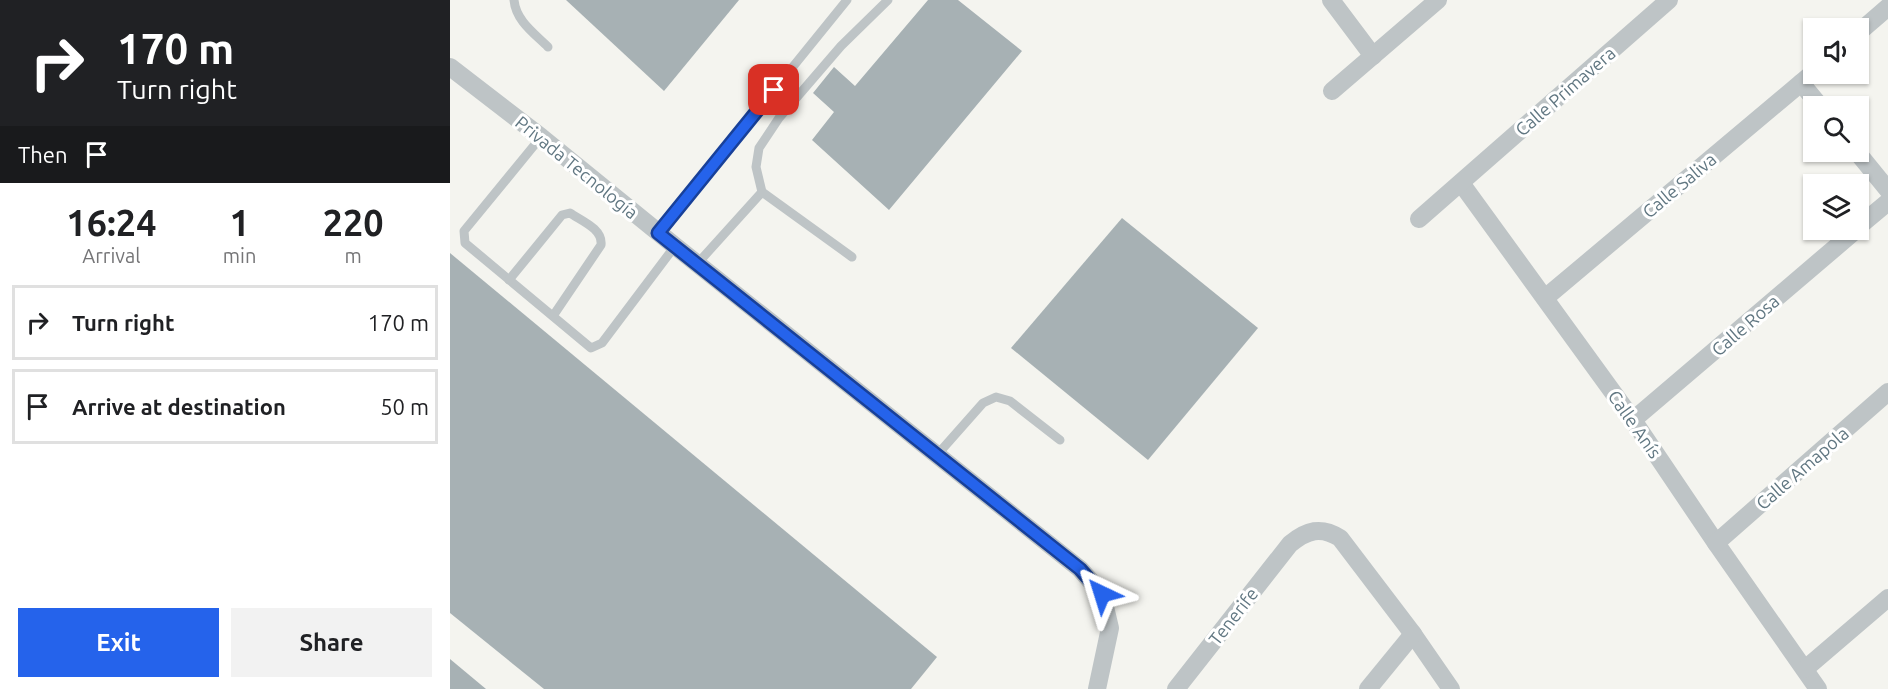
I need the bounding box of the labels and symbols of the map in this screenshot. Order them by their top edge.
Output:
street label: Calle Primavera [1511,42,1619,140]
pin [748,64,799,115]
street label: Privada Tecnología [512,112,642,222]
street label: Calle Saliva [1638,149,1720,221]
street label: Calle Rosa [1707,290,1783,360]
street label: Calle Anís [1604,386,1666,462]
street label: Calle Amapola [1752,423,1852,513]
position arrow [1070,562,1134,626]
street label: Tenerife [1204,583,1262,649]

